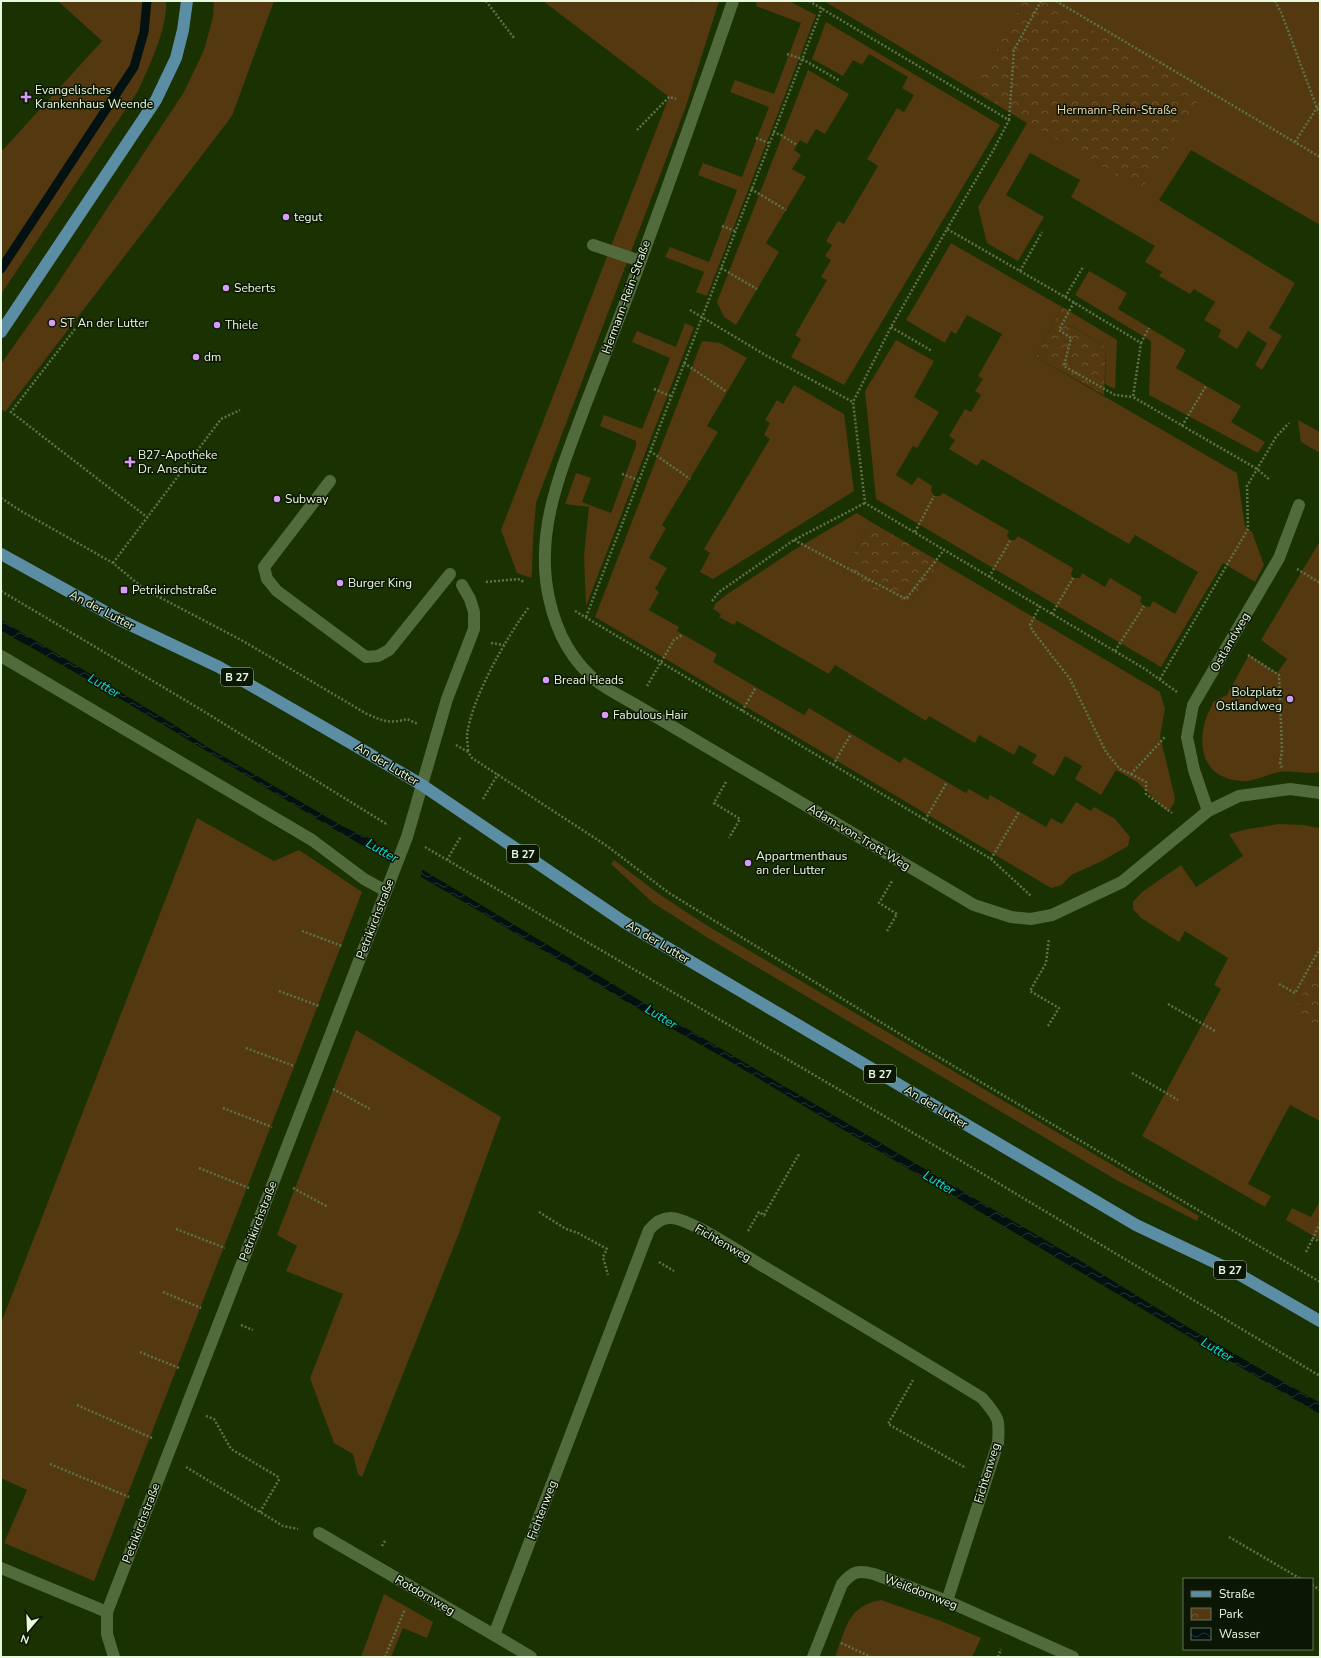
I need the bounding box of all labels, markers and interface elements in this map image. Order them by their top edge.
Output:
place label: Evangelisches Krankenhaus Weende [35,82,153,112]
marker: Evangelisches Krankenhaus Weende [20,91,32,103]
park label: Hermann-Rein-Straße [1057,102,1177,118]
place label: tegut [294,209,323,225]
marker: tegut [281,212,291,222]
street label: Hermann-Rein-Straße [598,238,654,356]
place label: Seberts [234,280,276,296]
marker: Seberts [221,283,231,293]
place label: ST An der Lutter [60,315,150,331]
place label: Thiele [225,317,258,333]
marker: ST An der Lutter [47,318,57,328]
marker: Thiele [212,320,222,330]
place label: dm [204,349,221,365]
marker: dm [191,352,201,362]
place label: B27-Apotheke Dr. Anschütz [138,447,217,477]
marker: B27-Apotheke Dr. Anschütz [125,457,135,467]
place label: Subway [285,491,329,507]
marker: Subway [272,494,282,504]
place label: Burger King [348,575,412,591]
marker: Burger King [335,578,345,588]
place label: Petrikirchstraße [132,582,217,598]
marker: Petrikirchstraße [119,585,129,595]
street label: An der Lutter [67,586,138,634]
street label: Ostlandweg [1207,609,1253,675]
road number: B 27 [221,668,253,686]
water label: Lutter [85,669,124,703]
place label: Bread Heads [554,672,624,688]
marker: Bread Heads [541,675,551,685]
place label: Bolzplatz Ostlandweg [1216,684,1282,714]
marker: Bolzplatz Ostlandweg [1285,694,1295,704]
place label: Fabulous Hair [613,707,688,723]
marker: Fabulous Hair [600,710,610,720]
street label: An der Lutter [352,739,422,790]
street label: Adam-von-Trott-Weg [805,800,913,874]
water label: Lutter [362,835,402,868]
road number: B 27 [507,845,539,863]
place label: Appartmenthaus an der Lutter [756,848,847,878]
marker: Appartmenthaus an der Lutter [743,858,753,868]
street label: Petrikirchstraße [352,877,398,961]
street label: An der Lutter [623,917,693,968]
water label: Lutter [642,1000,681,1034]
road number: B 27 [864,1065,896,1083]
street label: An der Lutter [901,1082,971,1133]
water label: Lutter [920,1166,959,1200]
street label: Petrikirchstraße [235,1179,281,1263]
street label: Fichtenweg [692,1220,754,1266]
road number: B 27 [1214,1261,1246,1279]
water label: Lutter [1198,1333,1237,1367]
street label: Fichtenweg [970,1441,1004,1505]
street label: Fichtenweg [523,1478,561,1542]
street label: Petrikirchstraße [118,1481,164,1565]
street label: Rotdornweg [392,1571,458,1619]
street label: Weißdornweg [882,1571,960,1613]
legend [1183,1578,1313,1650]
text: Straße [1219,1586,1255,1602]
text: Park [1219,1606,1244,1622]
north arrow [8,1610,48,1650]
text: Wasser [1219,1626,1261,1642]
text: N [19,1631,31,1647]

